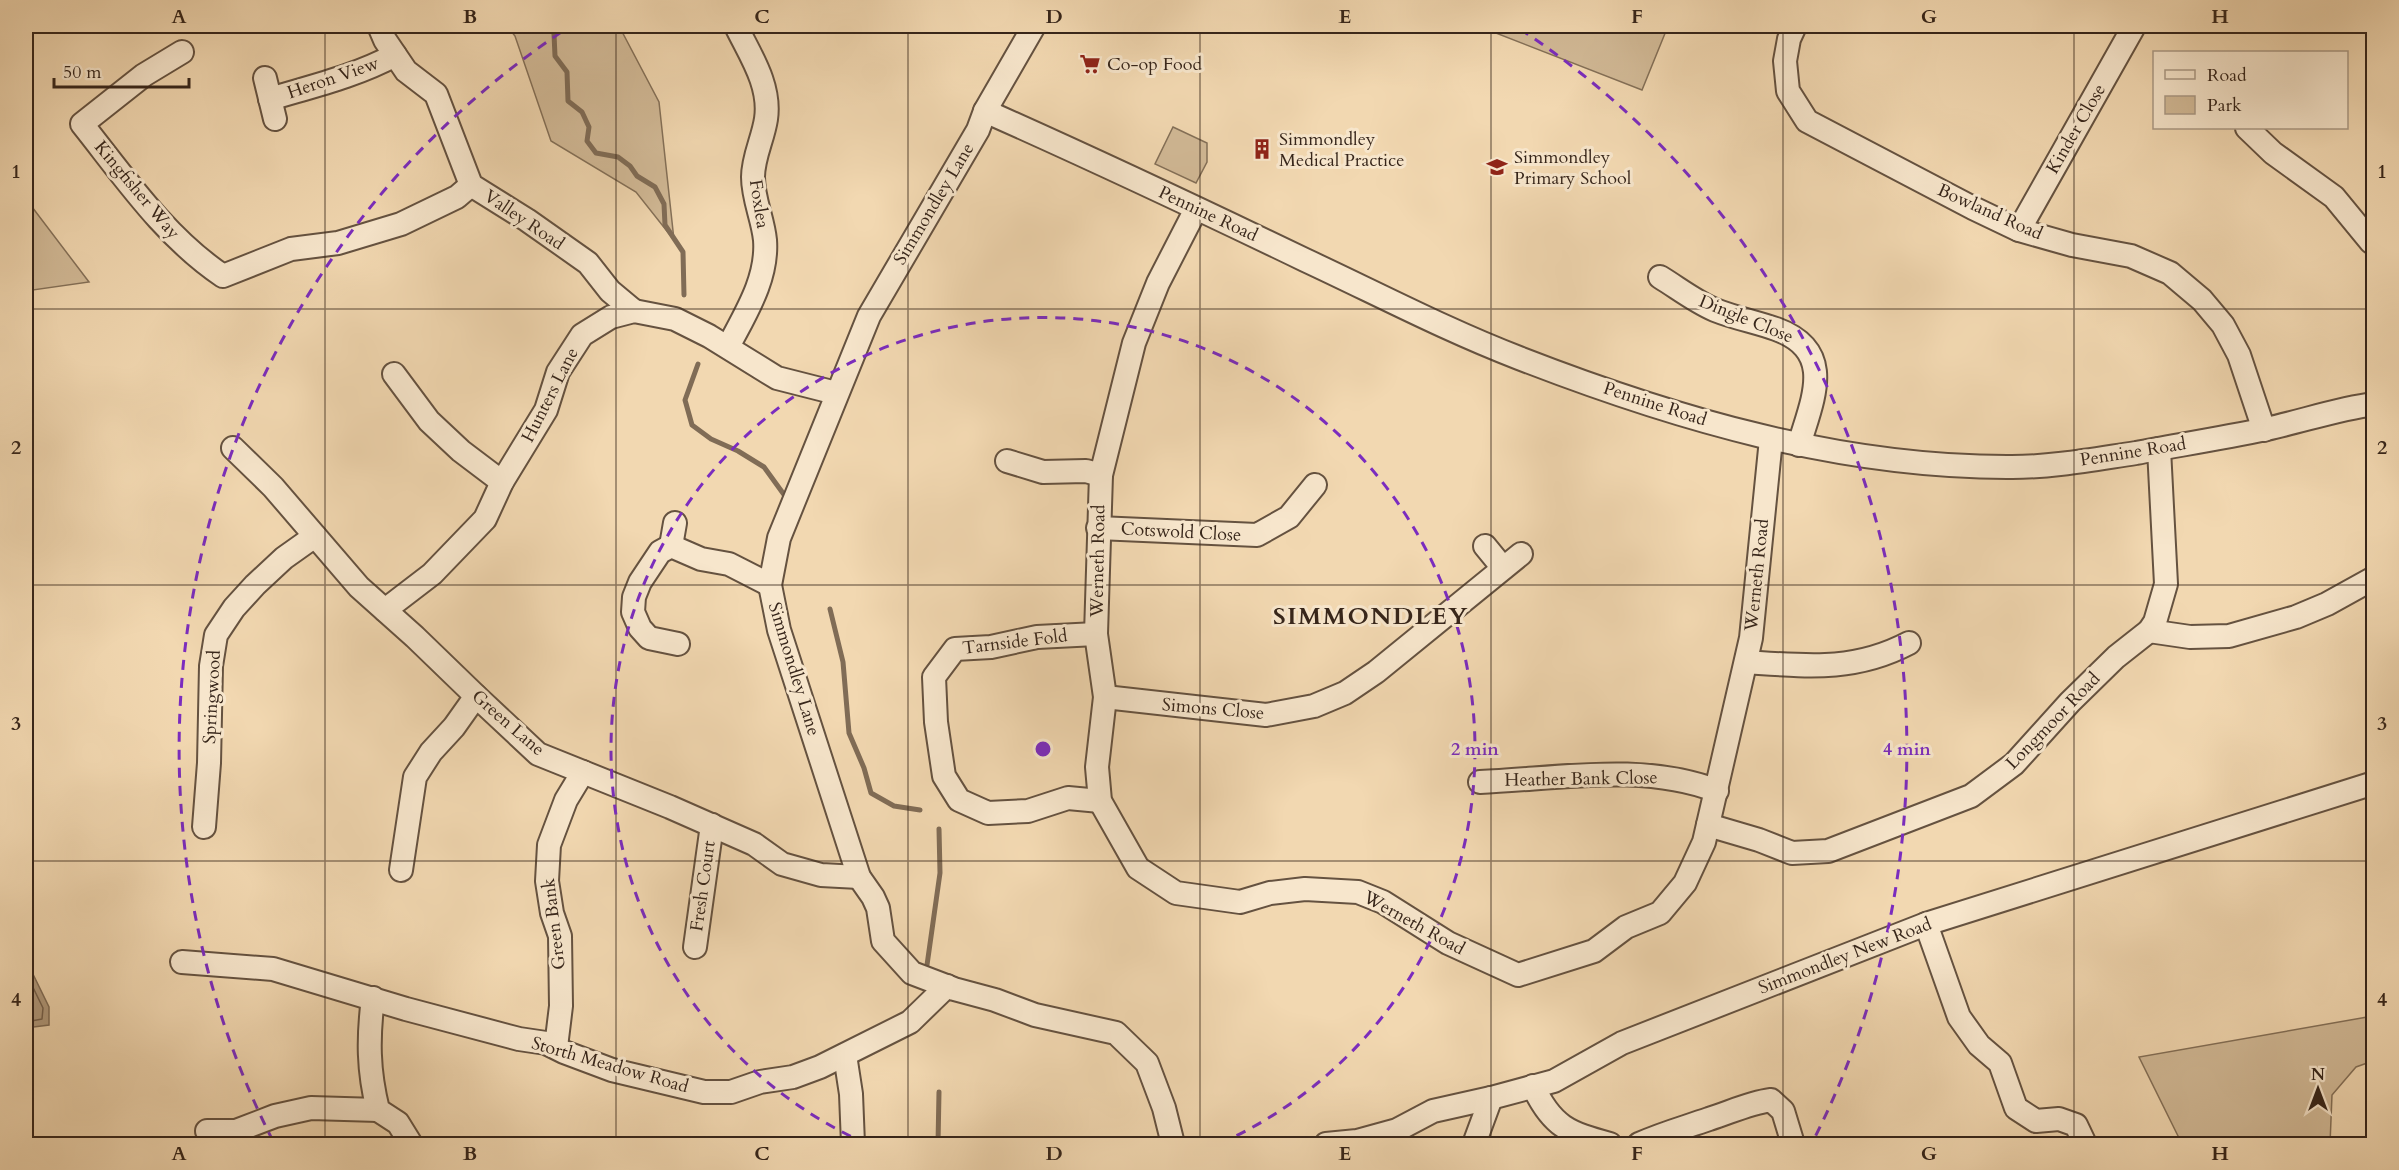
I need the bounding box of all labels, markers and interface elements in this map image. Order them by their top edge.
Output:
text: A [171,3,187,30]
text: B [463,3,477,30]
text: C [754,3,770,30]
text: D [1045,3,1063,30]
text: E [1339,3,1351,30]
text: F [1631,3,1643,30]
text: G [1921,3,1937,30]
text: H [2211,3,2229,30]
street label: Heron View [284,50,383,105]
scale bar [54,51,189,89]
legend [2153,51,2348,129]
supermarket icon: Co-op Food [1078,52,1102,76]
place label: Co-op Food [1107,52,1202,77]
text: 50 m [63,60,102,85]
text: Road [2207,63,2247,88]
street label: Kinder Close [2040,79,2112,179]
text: Park [2207,93,2242,118]
place label: Simmondley Medical Practice [1279,127,1405,173]
street label: Kingfisher Way [88,135,186,245]
building icon: Simmondley Medical Practice [1250,137,1274,161]
street label: Simmondley Lane [888,138,980,270]
place label: Simmondley Primary School [1514,145,1632,191]
school or university icon: Simmondley Primary School [1485,155,1509,179]
text: 1 [11,158,21,185]
text: 1 [2377,158,2387,185]
street label: Foxlea [743,178,775,231]
street label: Bowland Road [1933,178,2047,247]
street label: Pennine Road [1154,180,1262,248]
street label: Valley Road [479,184,570,256]
street label: Dingle Close [1695,289,1797,349]
street label: Hunters Lane [515,343,585,447]
street label: Pennine Road [1600,376,1710,433]
street label: Pennine Road [2078,431,2188,473]
text: 2 [11,434,21,461]
text: 2 [2377,434,2387,461]
street label: Werneth Road [1084,504,1111,619]
street label: Cotswold Close [1120,516,1242,548]
street label: Werneth Road [1739,517,1775,633]
street label: Simmondley Lane [762,599,826,739]
district label: SIMMONDLEY [1273,600,1469,633]
street label: Tarnside Fold [961,623,1069,661]
street label: Springwood [197,649,227,745]
street label: Longmoor Road [2000,666,2106,775]
street label: Green Lane [466,684,550,762]
street label: Simons Close [1161,692,1265,726]
text: 3 [11,710,21,737]
text: 3 [2377,710,2387,737]
text: 2 min [1451,737,1499,762]
text: 4 min [1883,737,1931,762]
centre of rings [1033,739,1053,759]
street label: Heather Bank Close [1504,765,1658,793]
street label: Fresh Court [684,839,722,933]
street label: Green Bank [536,876,572,971]
street label: Werneth Road [1358,884,1470,962]
street label: Simmondley New Road [1755,911,1936,1001]
text: 4 [11,986,21,1013]
text: 4 [2377,986,2387,1013]
street label: Storth Meadow Road [528,1031,692,1100]
north arrow [2288,1059,2348,1119]
text: N [2311,1064,2325,1086]
text: A [171,1140,187,1167]
text: B [463,1140,477,1167]
text: C [754,1140,770,1167]
text: D [1045,1140,1063,1167]
text: E [1339,1140,1351,1167]
text: F [1631,1140,1643,1167]
text: G [1921,1140,1937,1167]
text: H [2211,1140,2229,1167]

